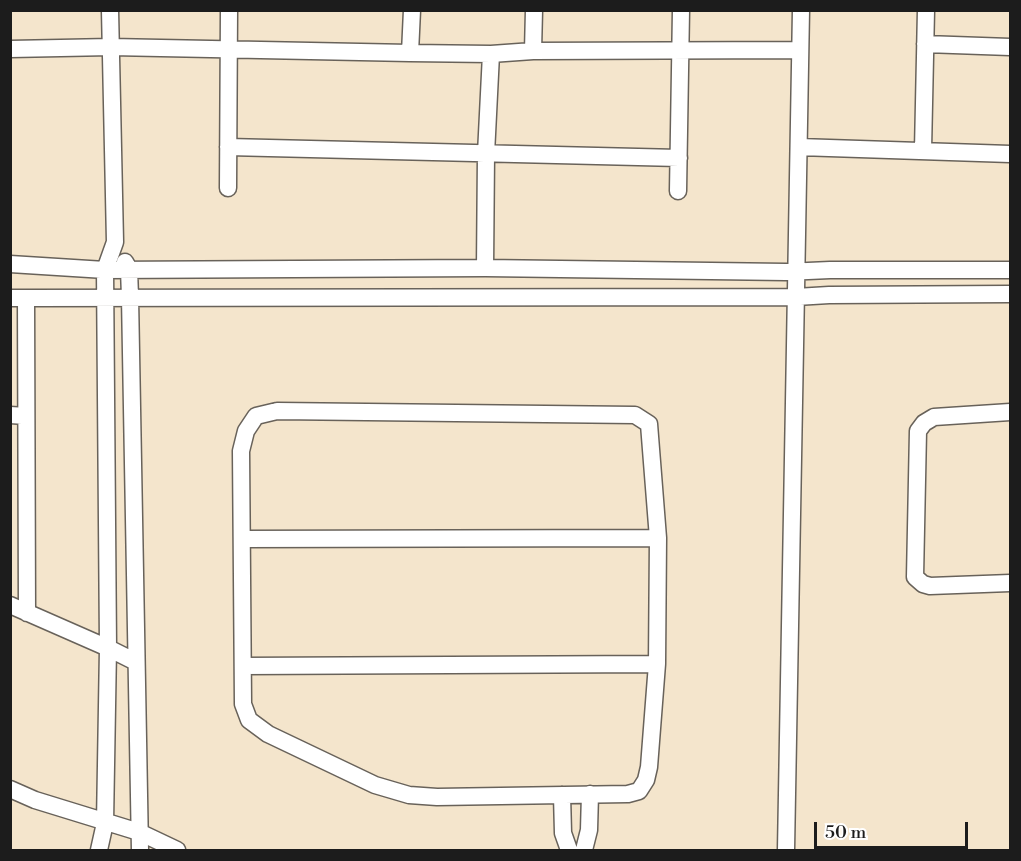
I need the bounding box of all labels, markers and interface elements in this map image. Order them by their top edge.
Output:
scale bar [817,810,972,848]
text: 50 m [825,821,866,844]

